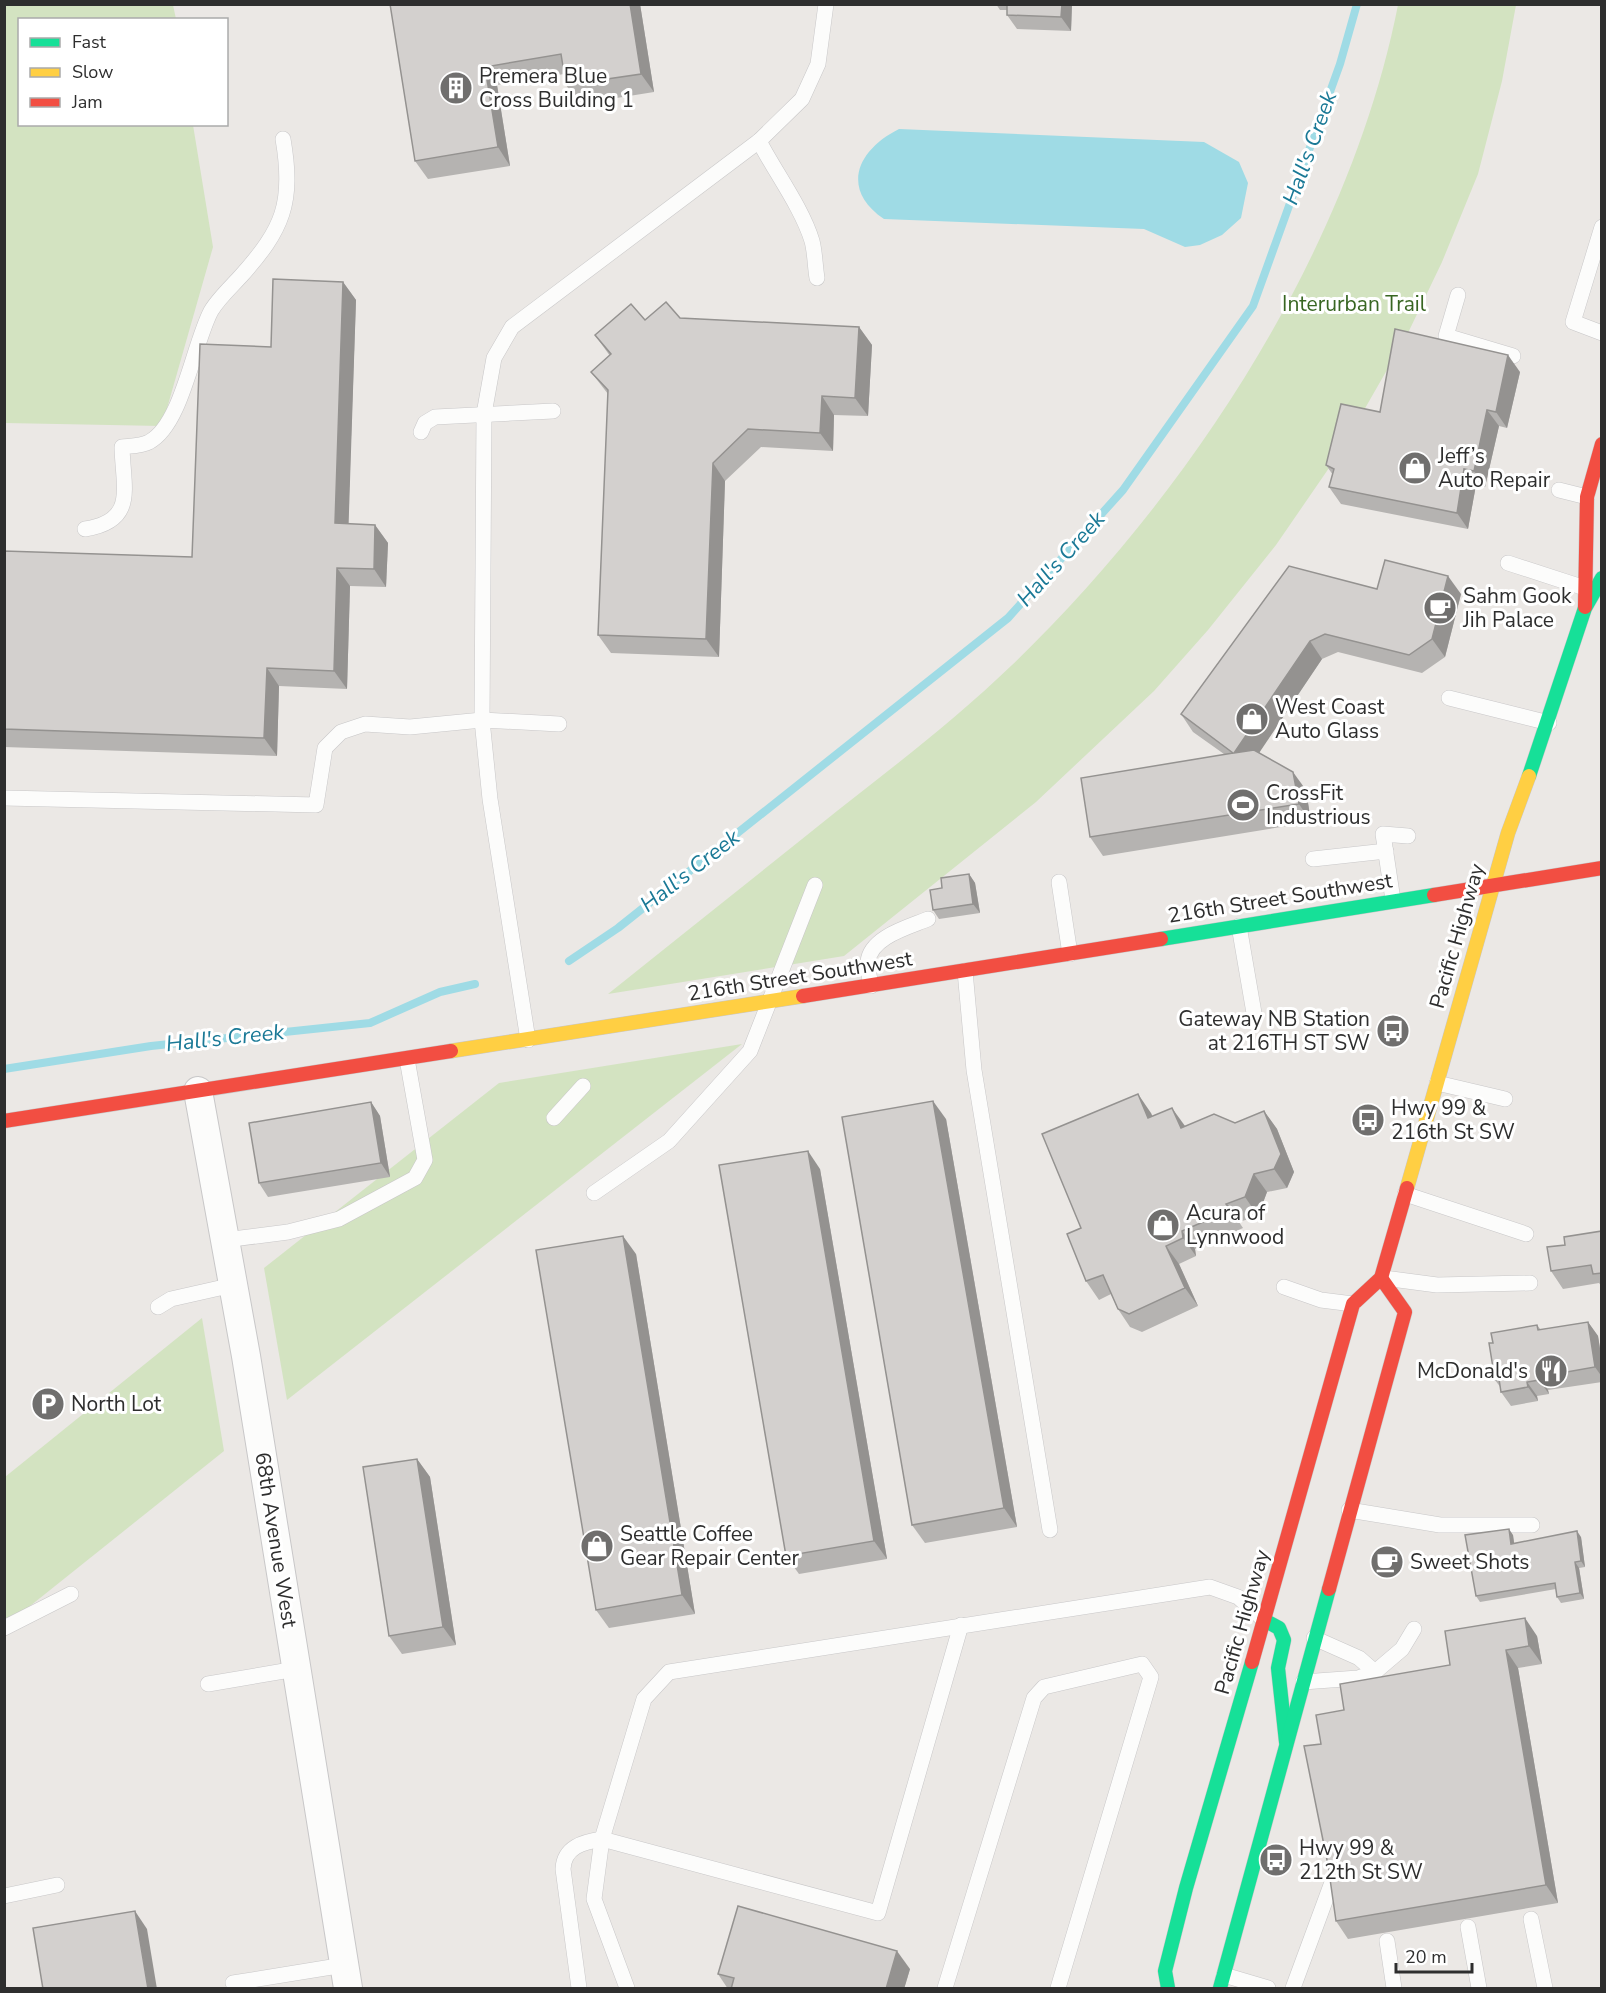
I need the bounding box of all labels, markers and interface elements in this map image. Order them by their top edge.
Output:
legend [18,18,228,126]
text: Fast [72,30,107,54]
text: Slow [72,60,113,84]
place label: Premera Blue Cross Building 1 [479,62,634,114]
building icon: Premera Blue Cross Building 1 [438,70,474,106]
water label: Hall's Creek [1276,86,1345,209]
text: Jam [71,90,103,114]
park label: Interurban Trail [1282,290,1427,318]
place label: Jeff’s Auto Repair [1437,442,1551,494]
shop icon: Jeff’s Auto Repair [1397,450,1433,486]
water label: Hall's Creek [1010,504,1113,613]
place label: Sahm Gook Jih Palace [1462,582,1572,634]
cafe icon: Sahm Gook Jih Palace [1422,590,1458,626]
place label: West Coast Auto Glass [1275,693,1385,745]
shop icon: West Coast Auto Glass [1234,701,1270,737]
place label: CrossFit Industrious [1266,779,1371,831]
sports icon: CrossFit Industrious [1225,787,1261,823]
water label: Hall's Creek [634,822,747,919]
street label: Pacific Highway [1423,860,1491,1012]
street label: 216th Street Southwest [1166,866,1395,930]
street label: 216th Street Southwest [686,944,915,1008]
place label: Gateway NB Station at 216TH ST SW [1178,1005,1370,1057]
bus stop icon: Gateway NB Station at 216TH ST SW [1375,1013,1411,1049]
water label: Hall's Creek [164,1017,287,1059]
place label: Hwy 99 & 216th St SW [1391,1094,1515,1146]
bus stop icon: Hwy 99 & 216th St SW [1350,1102,1386,1138]
place label: Acura of Lynnwood [1186,1199,1284,1251]
shop icon: Acura of Lynnwood [1145,1207,1181,1243]
restaurant icon: McDonald's [1533,1353,1569,1389]
place label: McDonald's [1417,1357,1528,1385]
parking icon: North Lot [30,1386,66,1422]
place label: North Lot [71,1390,162,1418]
street label: 68th Avenue West [248,1450,304,1630]
place label: Seattle Coffee Gear Repair Center [620,1520,800,1572]
shop icon: Seattle Coffee Gear Repair Center [579,1528,615,1564]
cafe icon: Sweet Shots [1369,1544,1405,1580]
street label: Pacific Highway [1208,1546,1276,1698]
place label: Sweet Shots [1410,1548,1529,1576]
place label: Hwy 99 & 212th St SW [1299,1834,1423,1886]
bus stop icon: Hwy 99 & 212th St SW [1258,1842,1294,1878]
scale bar [1396,1936,1472,1974]
text: 20 m [1405,1945,1447,1969]

